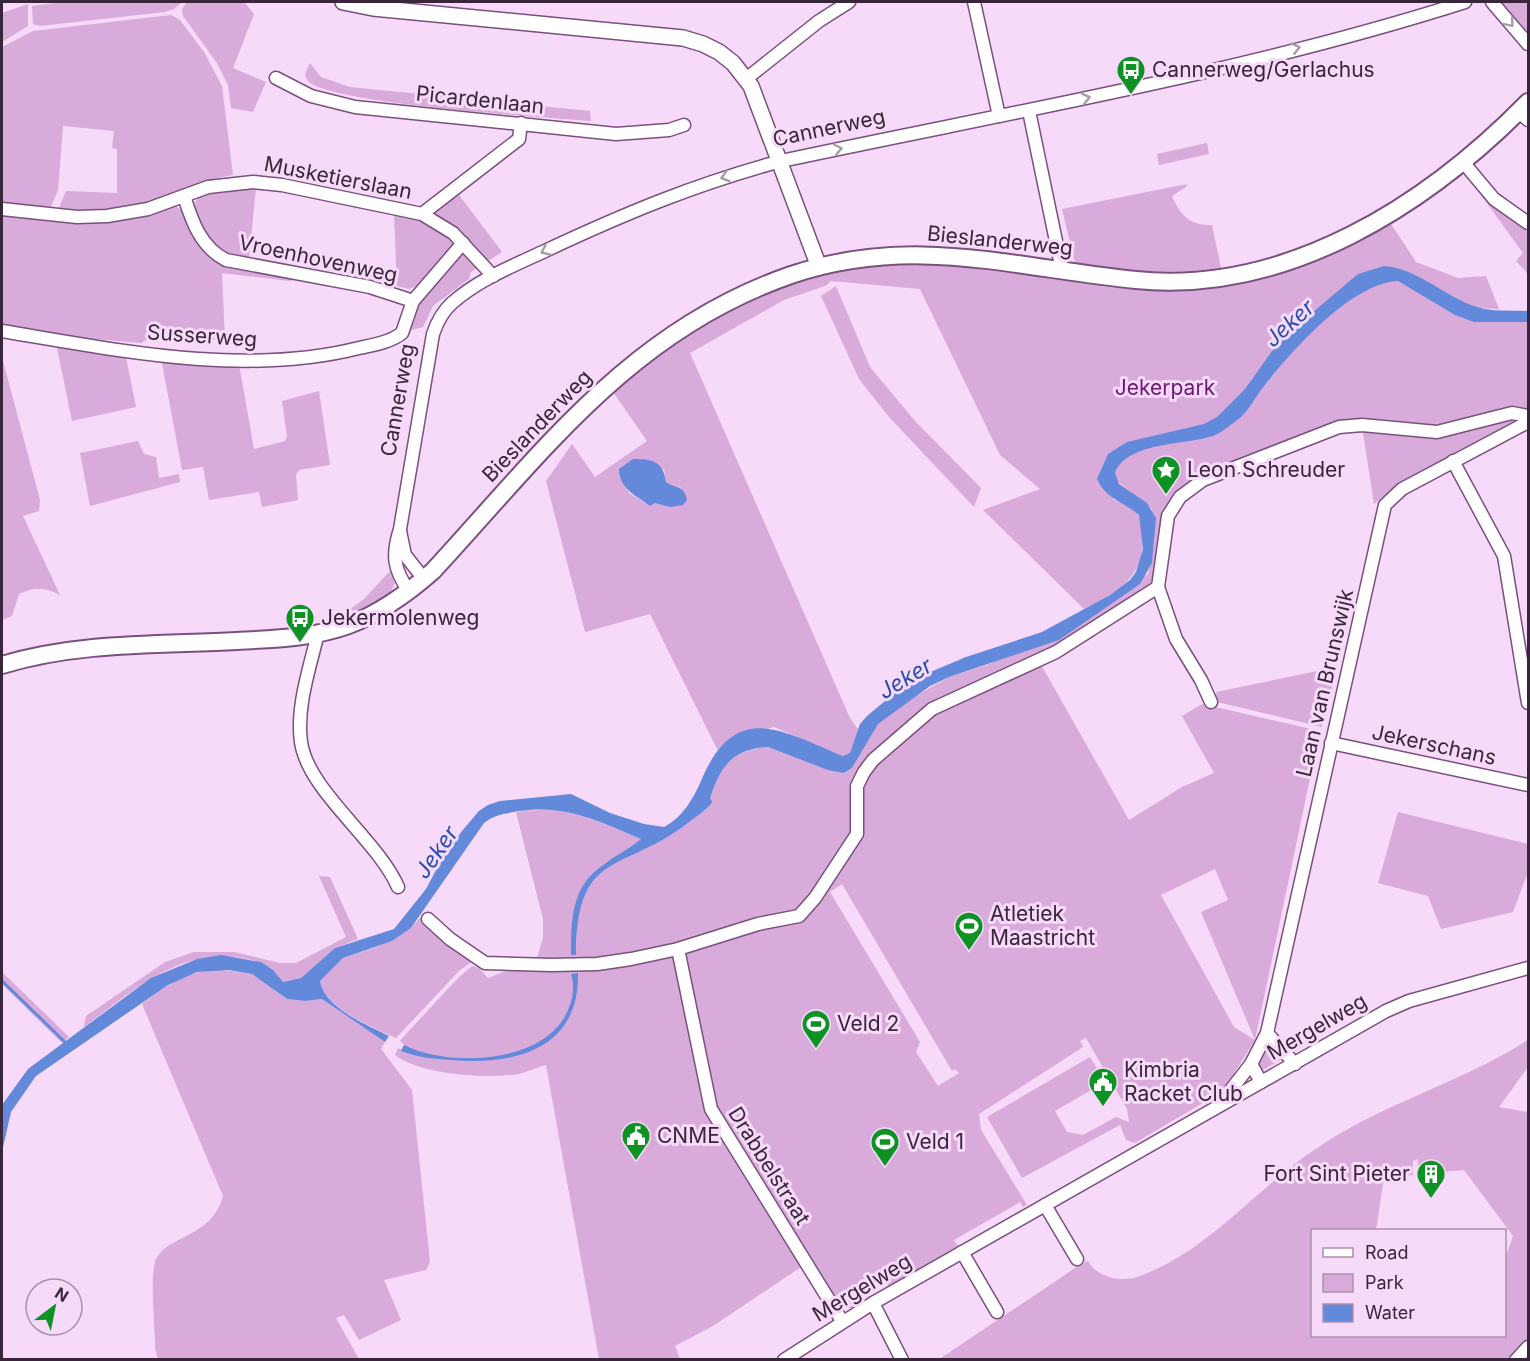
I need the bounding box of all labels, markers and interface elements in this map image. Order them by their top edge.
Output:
one-way arrow [1503,16,1514,27]
one-way arrow [1291,42,1301,55]
bus stop icon: Cannerweg/Gerlachus [1115,54,1147,96]
place label: Cannerweg/Gerlachus [1152,57,1375,82]
street label: Picardenlaan [415,80,545,119]
one-way arrow [1080,92,1090,105]
street label: Cannerweg [770,103,887,152]
one-way arrow [833,143,843,156]
street label: Musketierslaan [262,151,414,204]
one-way arrow [720,170,731,182]
street label: Bieslanderweg [926,220,1074,261]
street label: Vroenhovenweg [236,229,400,288]
one-way arrow [540,244,551,256]
water label: Jeker [1259,294,1320,352]
street label: Susserweg [146,319,258,352]
street label: Cannerweg [375,342,420,458]
street label: Bieslanderweg [477,364,597,487]
park label: Jekerpark [1115,375,1216,400]
place icon: Leon Schreuder [1150,454,1182,496]
place label: Leon Schreuder [1187,457,1345,482]
street label: Laan van Brunswijk [1291,586,1358,779]
bus stop icon: Jekermolenweg [284,602,316,644]
place label: Jekermolenweg [321,605,479,630]
water label: Jeker [874,652,937,704]
street label: Jekerschans [1370,719,1498,770]
water label: Jeker [409,820,464,883]
place label: Atletiek Maastricht [990,901,1095,950]
sports icon: Atletiek Maastricht [953,910,985,952]
street label: Mergelweg [1262,988,1371,1065]
sports icon: Veld 2 [800,1008,832,1050]
place label: Veld 2 [837,1011,899,1036]
place label: Kimbria Racket Club [1124,1057,1243,1106]
public building icon: Kimbria Racket Club [1087,1066,1119,1108]
street label: Drabbelstraat [723,1102,816,1229]
public building icon: CNME [620,1120,652,1162]
place label: CNME [657,1123,720,1148]
sports icon: Veld 1 [869,1126,901,1168]
place label: Veld 1 [906,1129,964,1154]
building icon: Fort Sint Pieter [1415,1158,1447,1200]
place label: Fort Sint Pieter [1264,1161,1410,1186]
legend [1311,1229,1506,1337]
text: Road [1365,1242,1408,1263]
street label: Mergelweg [808,1248,916,1327]
text: Park [1365,1272,1404,1293]
north arrow [24,1277,84,1337]
text: N [51,1283,72,1306]
text: Water [1365,1302,1415,1323]

